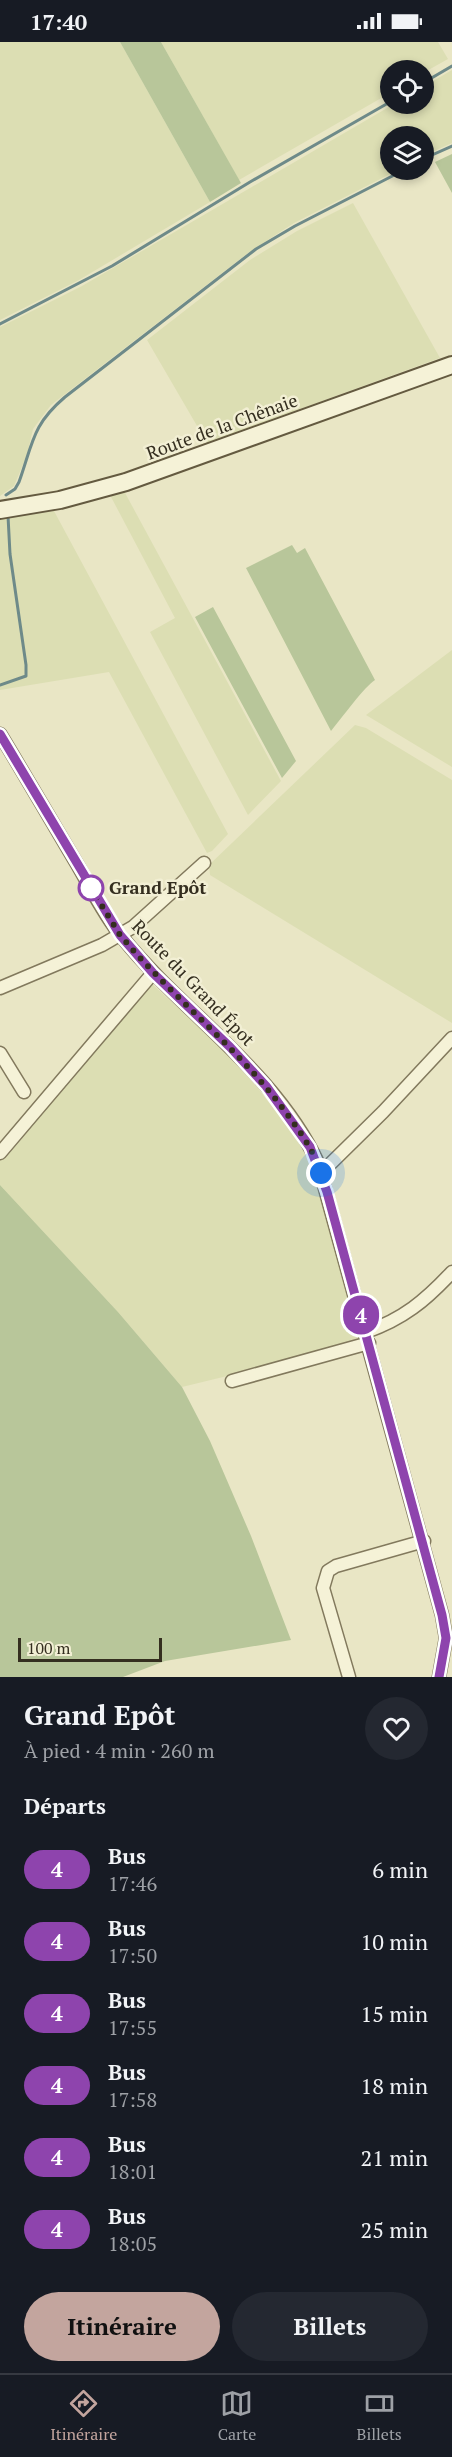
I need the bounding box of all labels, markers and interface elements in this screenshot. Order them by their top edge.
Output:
text: 17:40 [30,7,87,36]
map controls [380,60,434,180]
button: locate [380,60,434,114]
button: layers [380,126,434,180]
street label: Route de la Chênaie [143,388,301,465]
marker: Grand Epôt [78,875,104,901]
place label: Grand Epôt [109,875,206,899]
street label: Route du Grand Épot [127,914,260,1051]
your location [306,1158,336,1188]
line badge: 4 [342,1296,380,1334]
text: 4 [355,1301,367,1329]
scale bar [18,1635,162,1662]
text: 100 m [27,1637,70,1659]
text: Grand Epôt [24,1696,175,1733]
button: heart [365,1697,428,1760]
text: À pied · 4 min · 260 m [24,1737,214,1764]
text: Départs [24,1791,106,1820]
text: Bus [108,1841,146,1870]
text: 4 [51,1855,63,1883]
text: 6 min [372,1855,428,1884]
text: 17:46 [108,1870,157,1897]
text: Bus [108,1913,146,1942]
text: 4 [51,1927,63,1955]
text: 10 min [361,1927,428,1956]
text: 17:50 [108,1942,157,1969]
text: Bus [108,1985,146,2014]
text: 4 [51,1999,63,2027]
text: 15 min [361,1999,428,2028]
text: 17:55 [108,2014,157,2041]
text: Bus [108,2057,146,2086]
text: 4 [51,2071,63,2099]
text: 18 min [361,2071,428,2100]
text: 17:58 [108,2086,157,2113]
text: Bus [108,2129,146,2158]
text: 4 [51,2143,63,2171]
text: 21 min [361,2143,428,2172]
text: 18:01 [108,2158,157,2185]
text: Bus [108,2201,146,2230]
text: 4 [51,2215,63,2243]
text: 25 min [361,2215,428,2244]
text: 18:05 [108,2230,157,2257]
button: Itinéraire [24,2292,220,2361]
button: Billets [232,2292,428,2361]
tab: Itinéraire [50,2387,117,2445]
tab: Carte [218,2387,256,2445]
tab: Billets [357,2387,402,2445]

